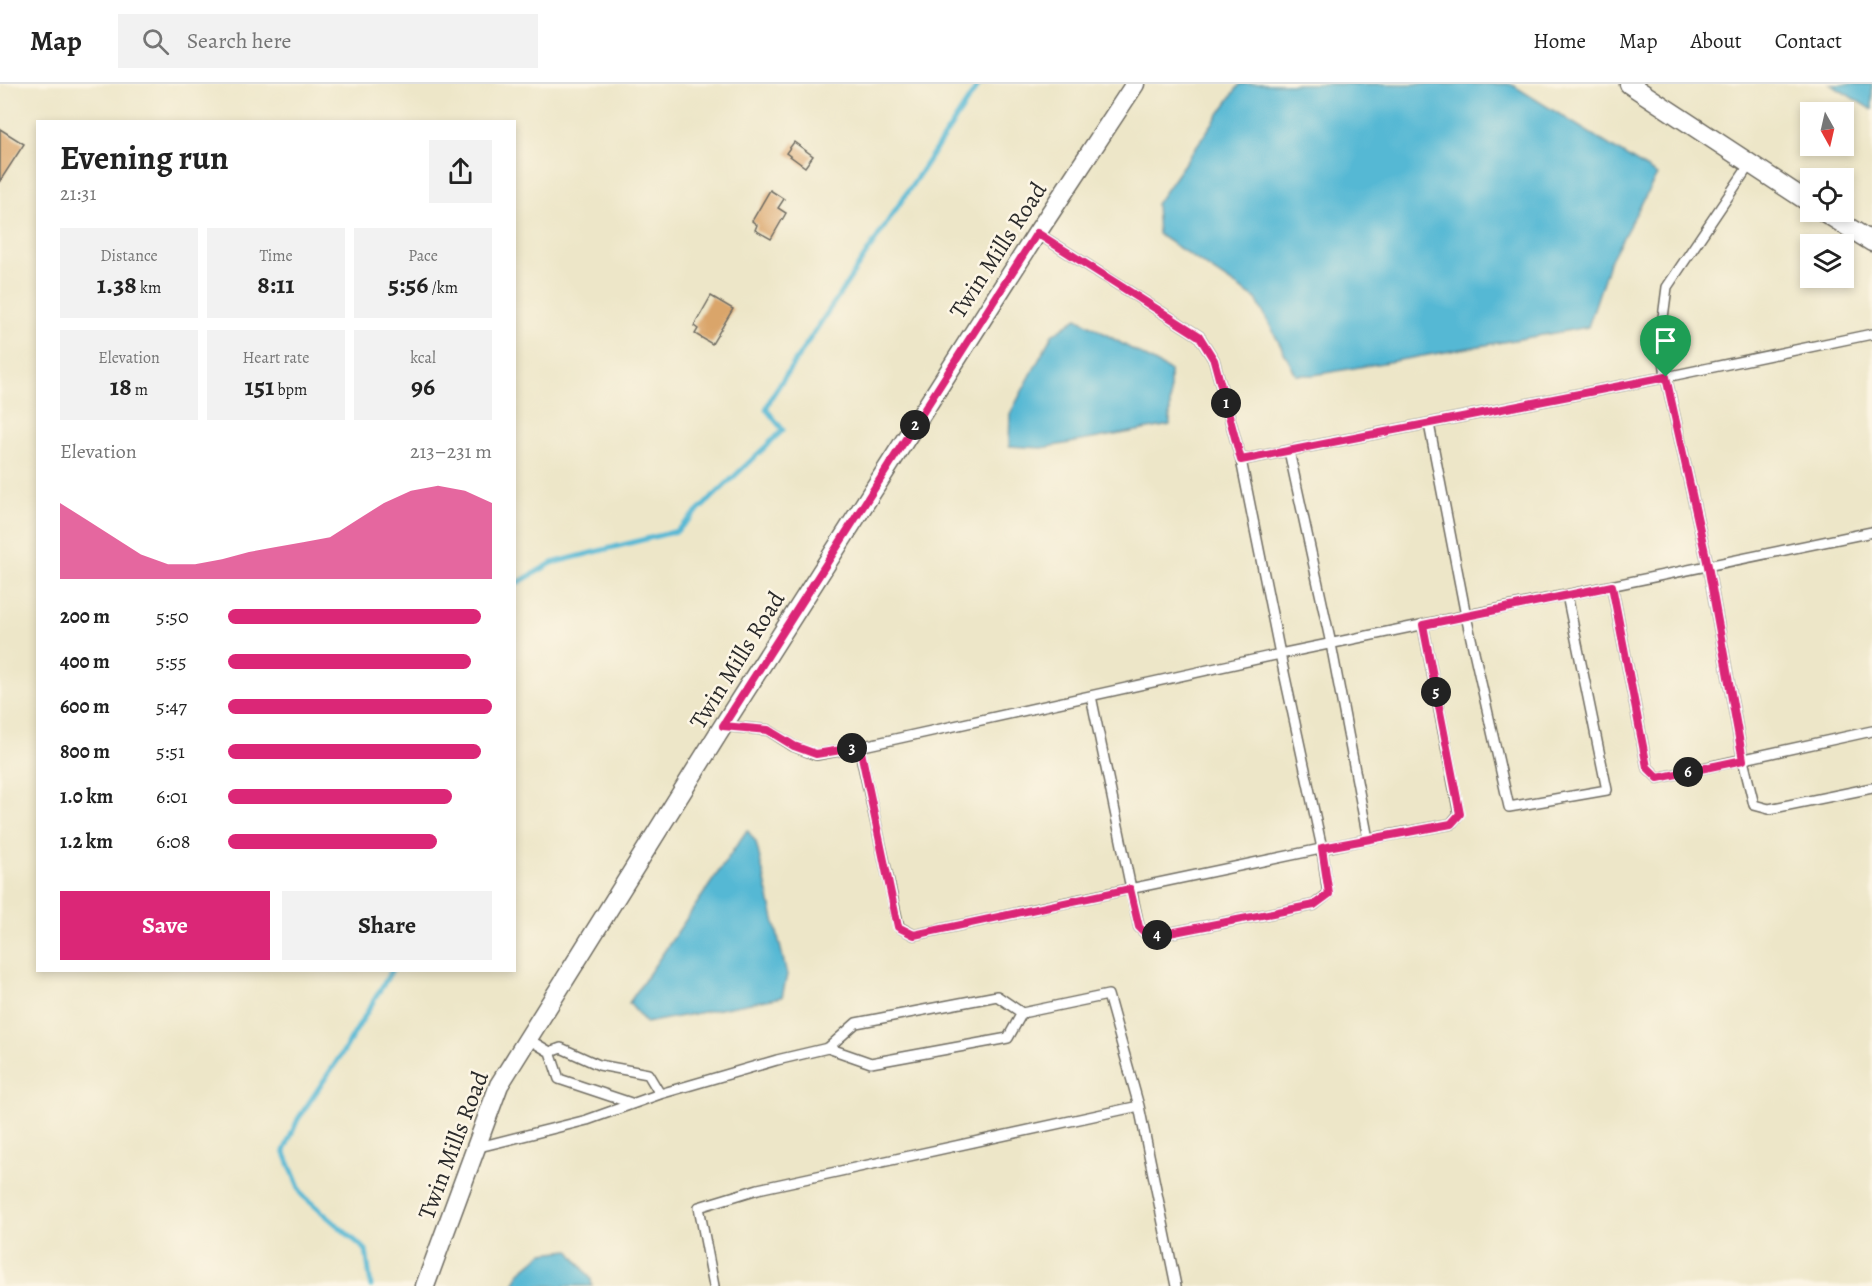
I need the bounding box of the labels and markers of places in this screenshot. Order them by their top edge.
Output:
pin [1640,315,1691,377]
pin: 1 [1211,388,1241,418]
pin: 2 [900,410,930,440]
pin: 5 [1421,677,1451,707]
pin: 3 [837,733,867,763]
pin: 6 [1673,757,1703,787]
pin: 4 [1142,920,1172,950]

